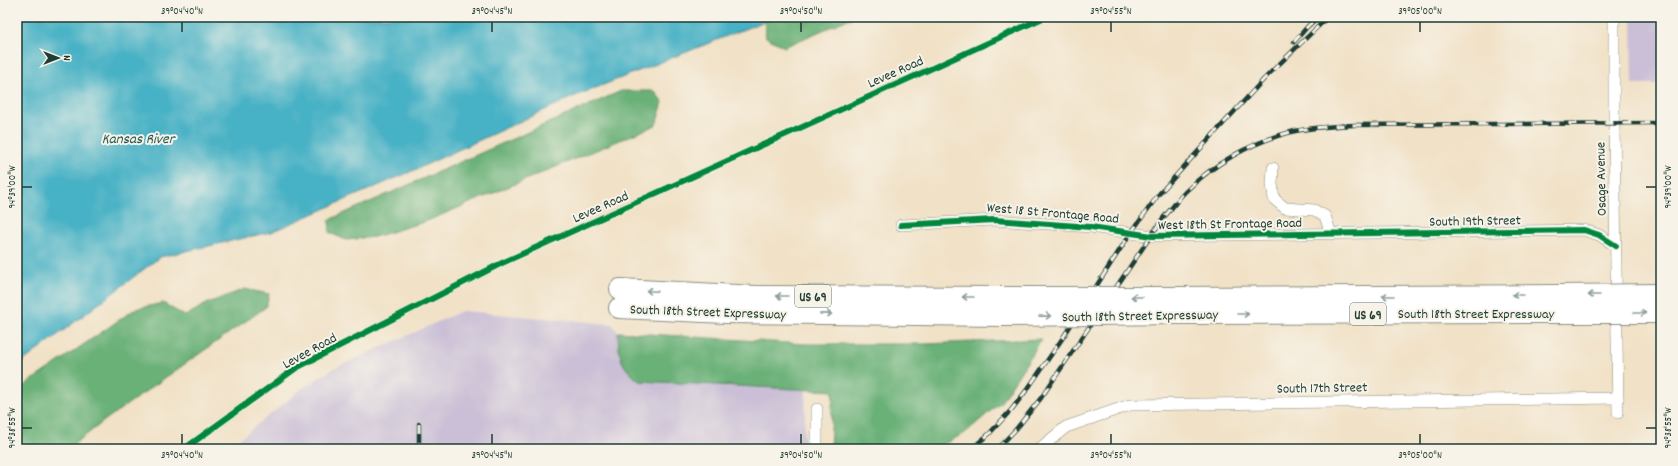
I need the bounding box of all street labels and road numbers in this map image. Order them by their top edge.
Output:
street label: Levee Road [865,52,927,94]
street label: Osage Avenue [1591,142,1613,216]
street label: Levee Road [570,187,632,229]
street label: West 18 St Frontage Road [986,198,1120,230]
street label: South 19th Street [1429,211,1521,233]
street label: West 18th St Frontage Road [1158,214,1302,236]
road number: US 69 [795,285,831,307]
street label: South 18th Street Expressway [629,300,787,326]
road number: US 69 [1350,303,1386,325]
street label: South 18th Street Expressway [1398,305,1554,325]
street label: South 18th Street Expressway [1062,306,1219,328]
street label: Levee Road [279,329,341,375]
street label: South 17th Street [1277,378,1367,400]

